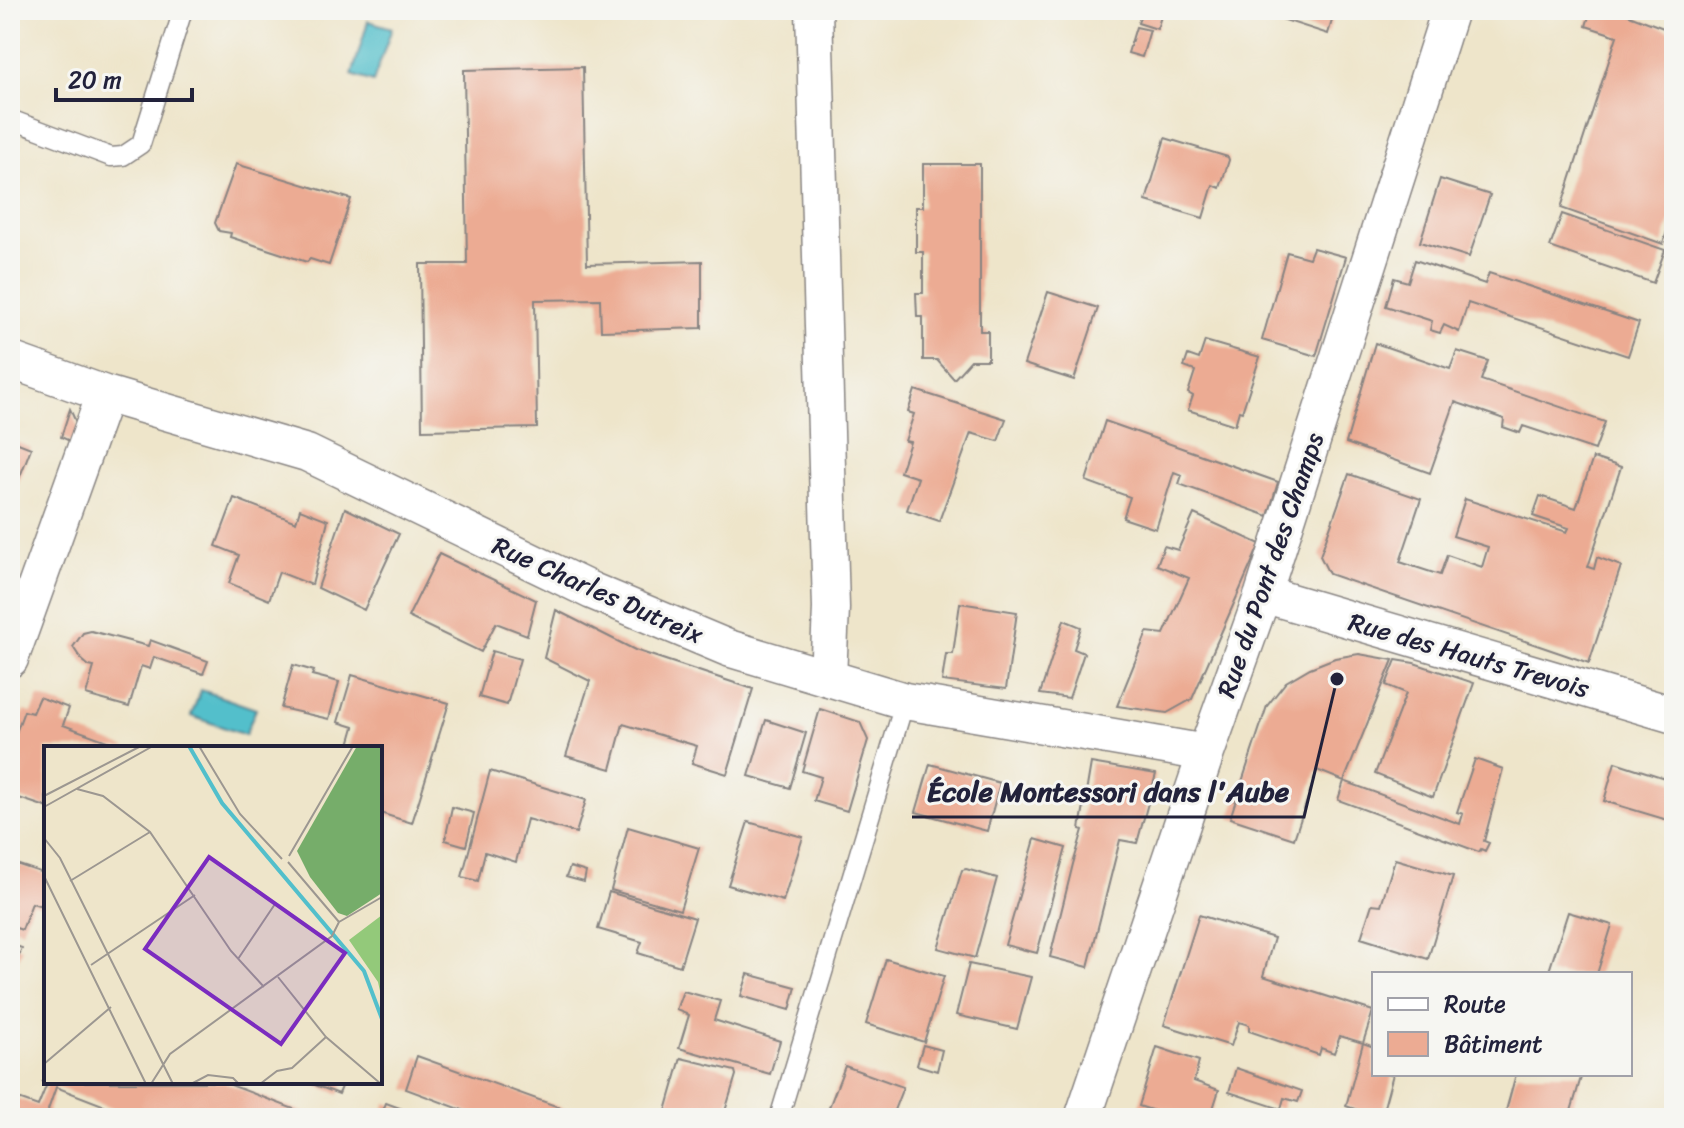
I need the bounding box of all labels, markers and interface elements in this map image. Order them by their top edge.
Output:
scale bar [56,52,192,102]
text: 20 m [68,59,122,101]
street label: Rue du Pont des Champs [1203,426,1337,704]
street label: Rue Charles Dutreix [485,523,712,658]
street label: Rue des Hauts Trevois [1343,599,1596,712]
inset map [44,746,382,1084]
callout: École Montessori dans l'Aube [912,765,1304,817]
text: École Montessori dans l'Aube [927,767,1290,816]
legend [1372,972,1632,1076]
text: Route [1444,983,1506,1025]
text: Bâtiment [1444,1023,1543,1065]

